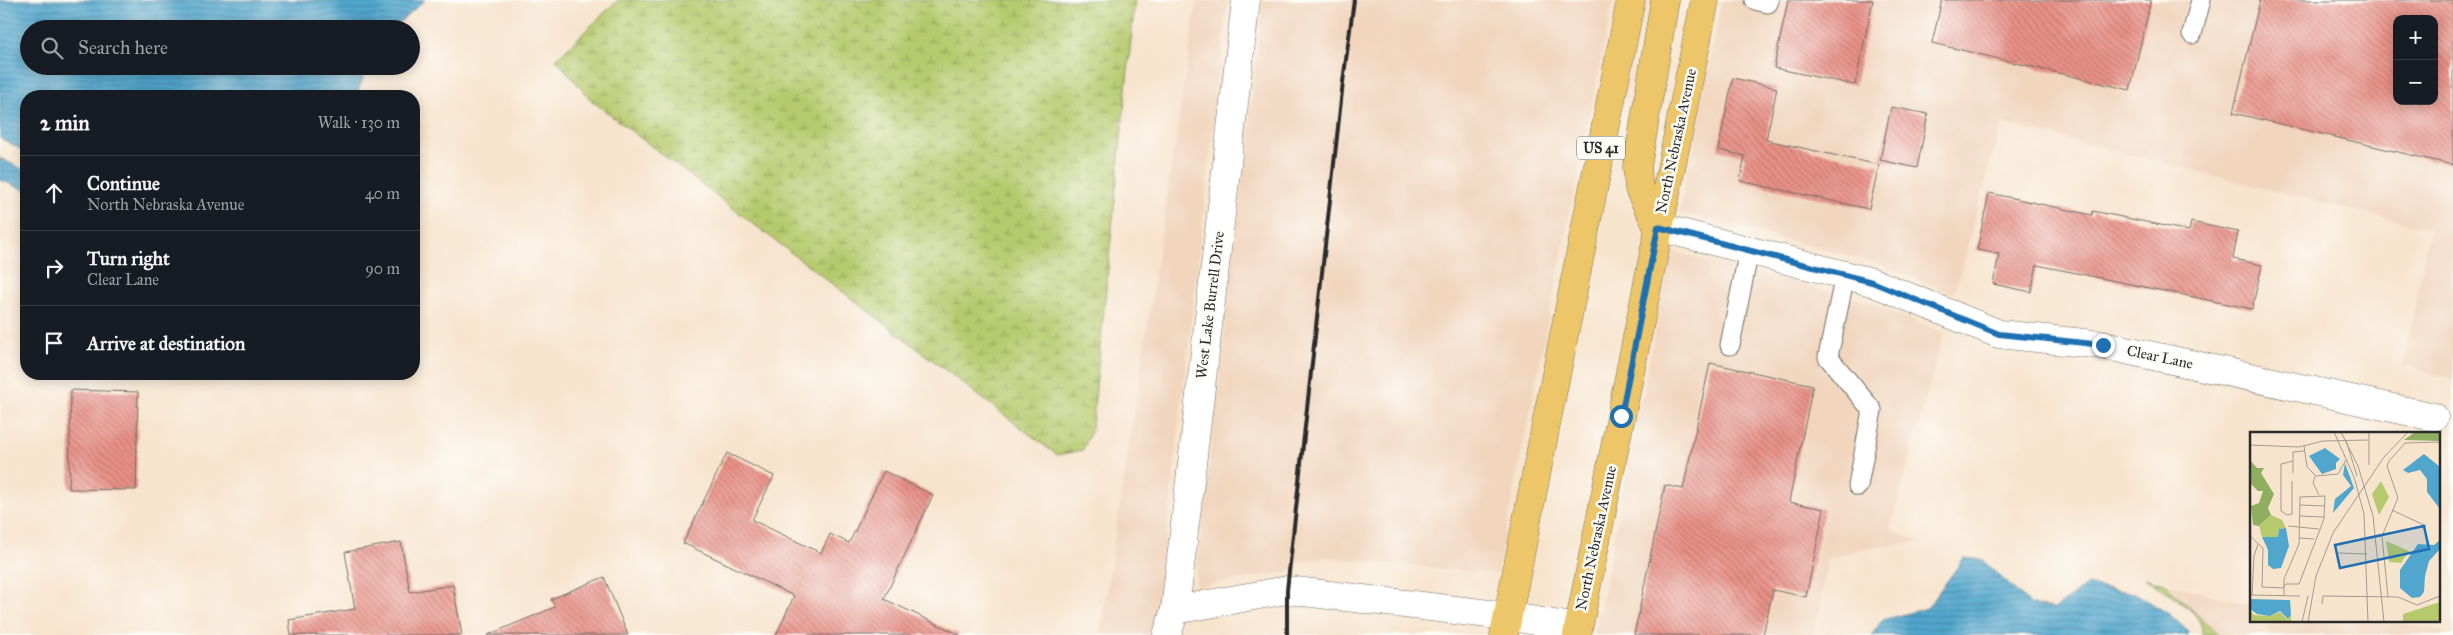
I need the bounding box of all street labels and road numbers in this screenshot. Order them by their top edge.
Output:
street label: North Nebraska Avenue [1652,67,1700,215]
road number: US 41 [1577,136,1625,160]
street label: West Lake Burrell Drive [1192,230,1228,380]
street label: Clear Lane [2125,341,2195,373]
street label: North Nebraska Avenue [1572,464,1620,612]

